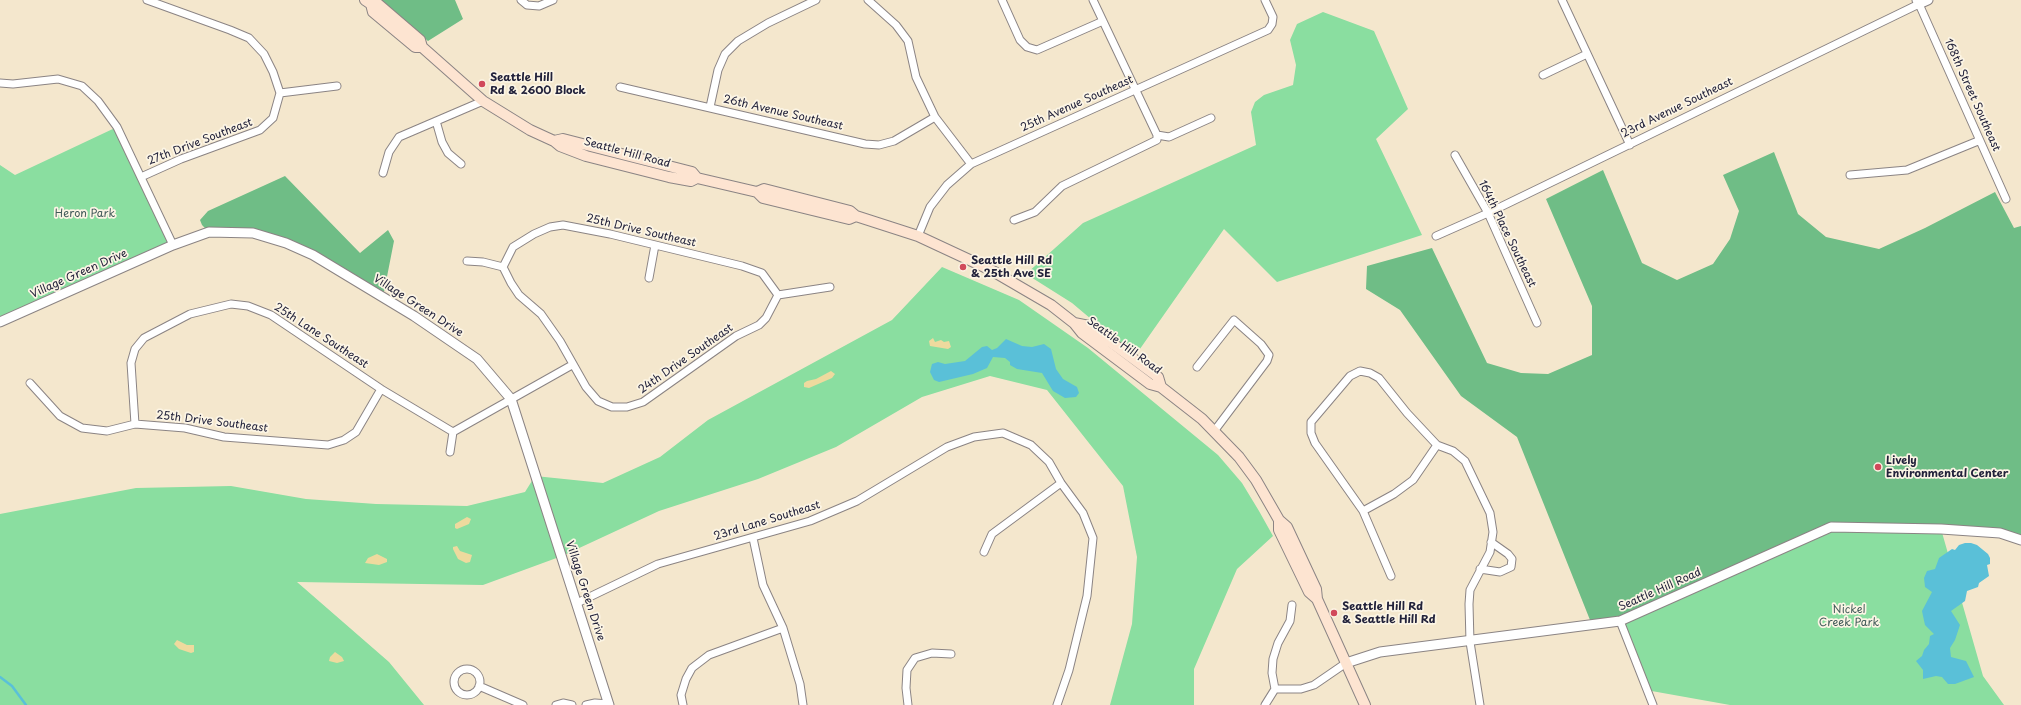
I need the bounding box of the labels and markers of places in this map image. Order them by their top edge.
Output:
place label: Seattle Hill Rd & 2600 Block [490,71,586,97]
marker: Seattle Hill Rd & 2600 Block [477,79,487,89]
place label: Seattle Hill Rd & 25th Ave SE [971,254,1052,280]
marker: Seattle Hill Rd & 25th Ave SE [958,262,968,272]
place label: Lively Environmental Center [1886,454,2009,480]
marker: Lively Environmental Center [1873,462,1883,472]
place label: Seattle Hill Rd & Seattle Hill Rd [1342,600,1435,626]
marker: Seattle Hill Rd & Seattle Hill Rd [1329,608,1339,618]

